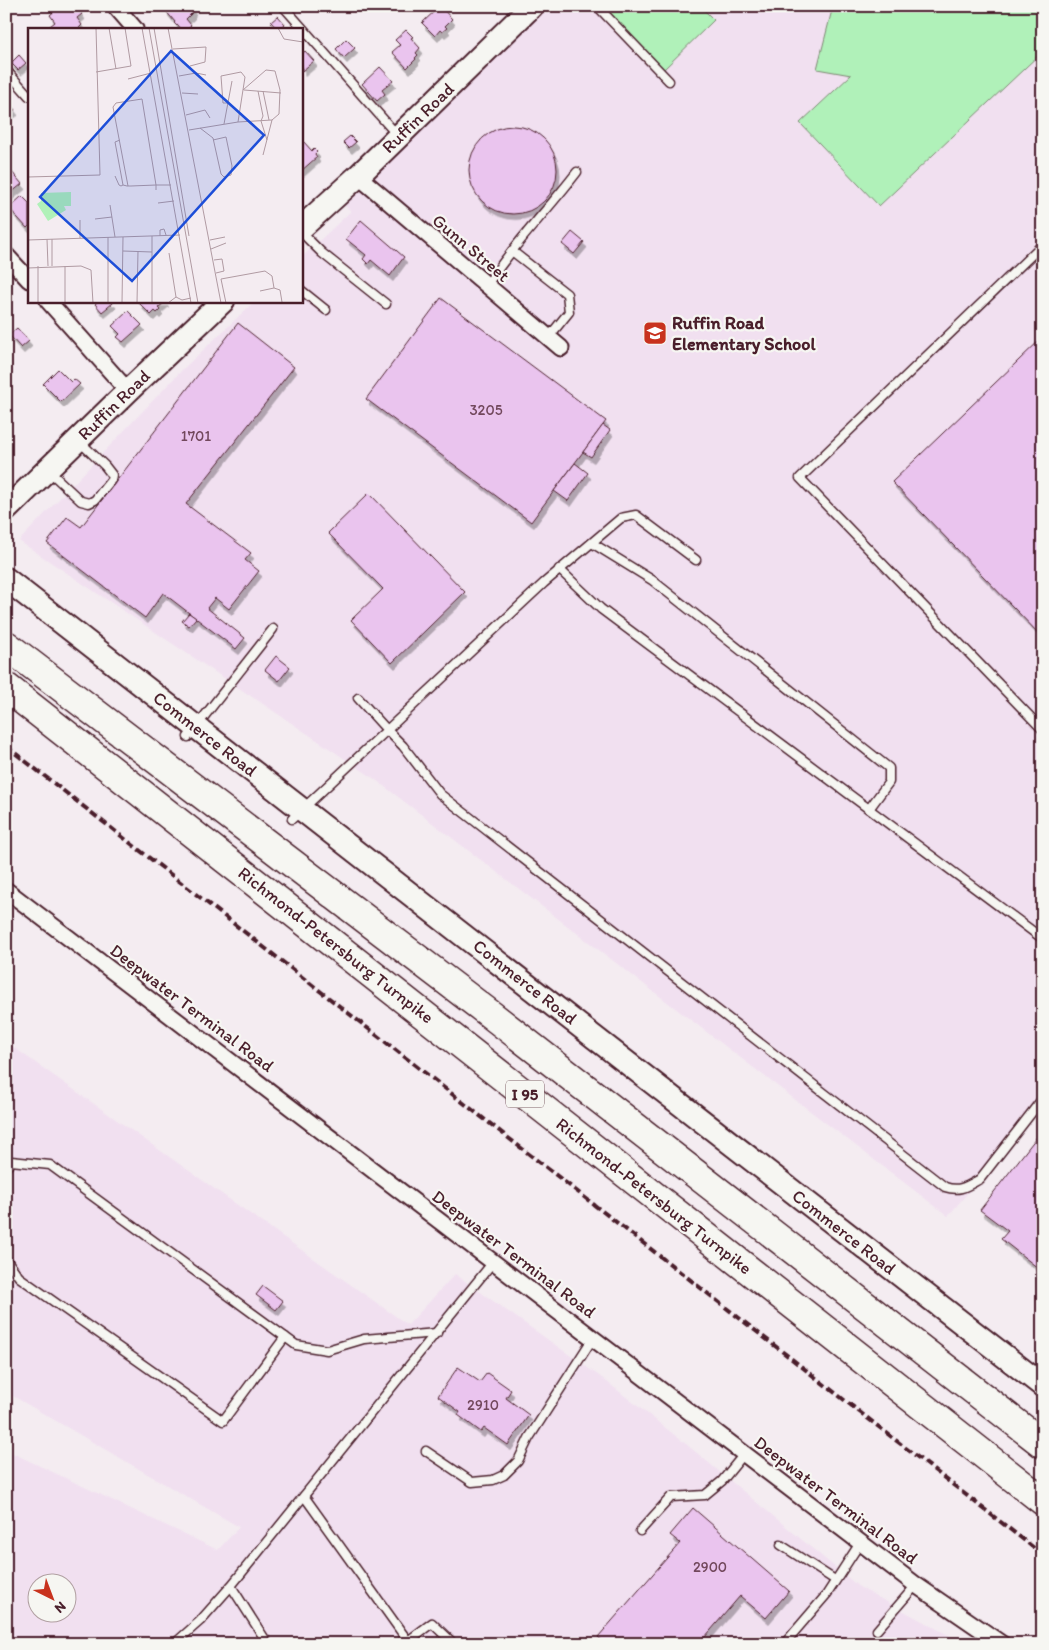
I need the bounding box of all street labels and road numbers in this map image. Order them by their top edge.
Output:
street label: Ruffin Road [377,78,459,158]
street label: Gunn Street [428,209,514,287]
street label: Ruffin Road [73,365,155,445]
street label: Commerce Road [149,687,262,782]
street label: Richmond-Petersburg Turnpike [234,862,438,1028]
street label: Commerce Road [469,935,582,1030]
street label: Deepwater Terminal Road [106,939,279,1077]
road number: I 95 [506,1080,544,1108]
street label: Richmond-Petersburg Turnpike [552,1113,756,1279]
street label: Deepwater Terminal Road [428,1185,601,1323]
street label: Commerce Road [788,1185,901,1280]
street label: Deepwater Terminal Road [750,1431,923,1569]

